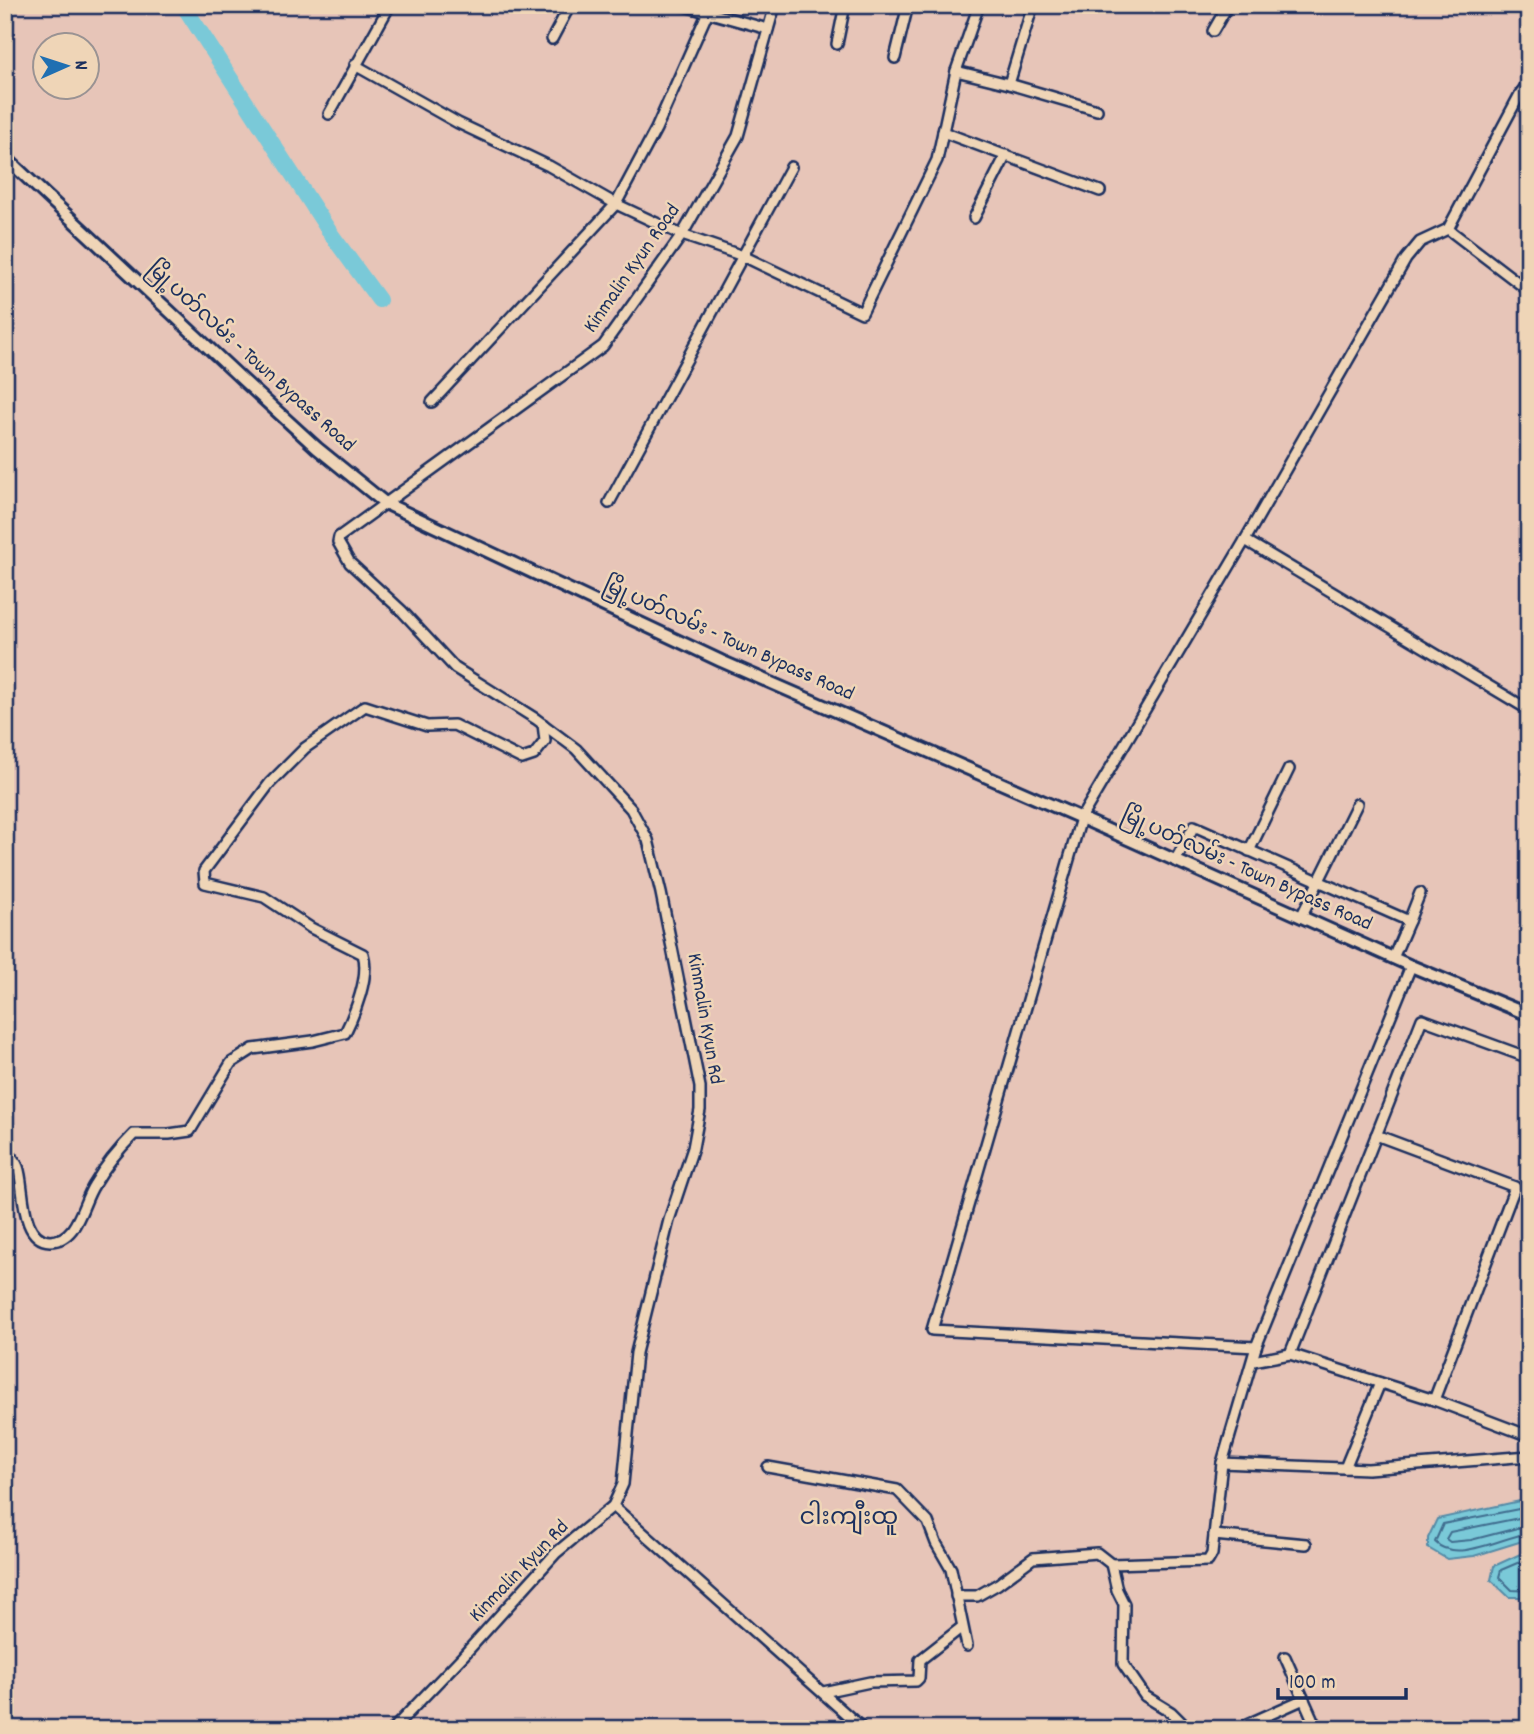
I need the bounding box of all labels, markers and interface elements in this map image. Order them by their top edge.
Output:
north arrow [32,32,102,102]
text: N [66,60,93,71]
street label: Kinmalin Kyun Road [577,198,689,340]
street label: မြို့ပတ်လမ်း - Town Bypass Road [139,253,364,460]
street label: မြို့ပတ်လမ်း - Town Bypass Road [598,568,860,710]
street label: မြို့ပတ်လမ်း - Town Bypass Road [1116,798,1378,940]
street label: Kinmalin Kyun Rd [678,951,730,1087]
district label: ငါးကျီးထူ [800,1500,898,1536]
street label: Kinmalin Kyun Rd [463,1514,577,1630]
scale bar [1278,1657,1406,1701]
text: 100 m [1289,1669,1336,1699]

